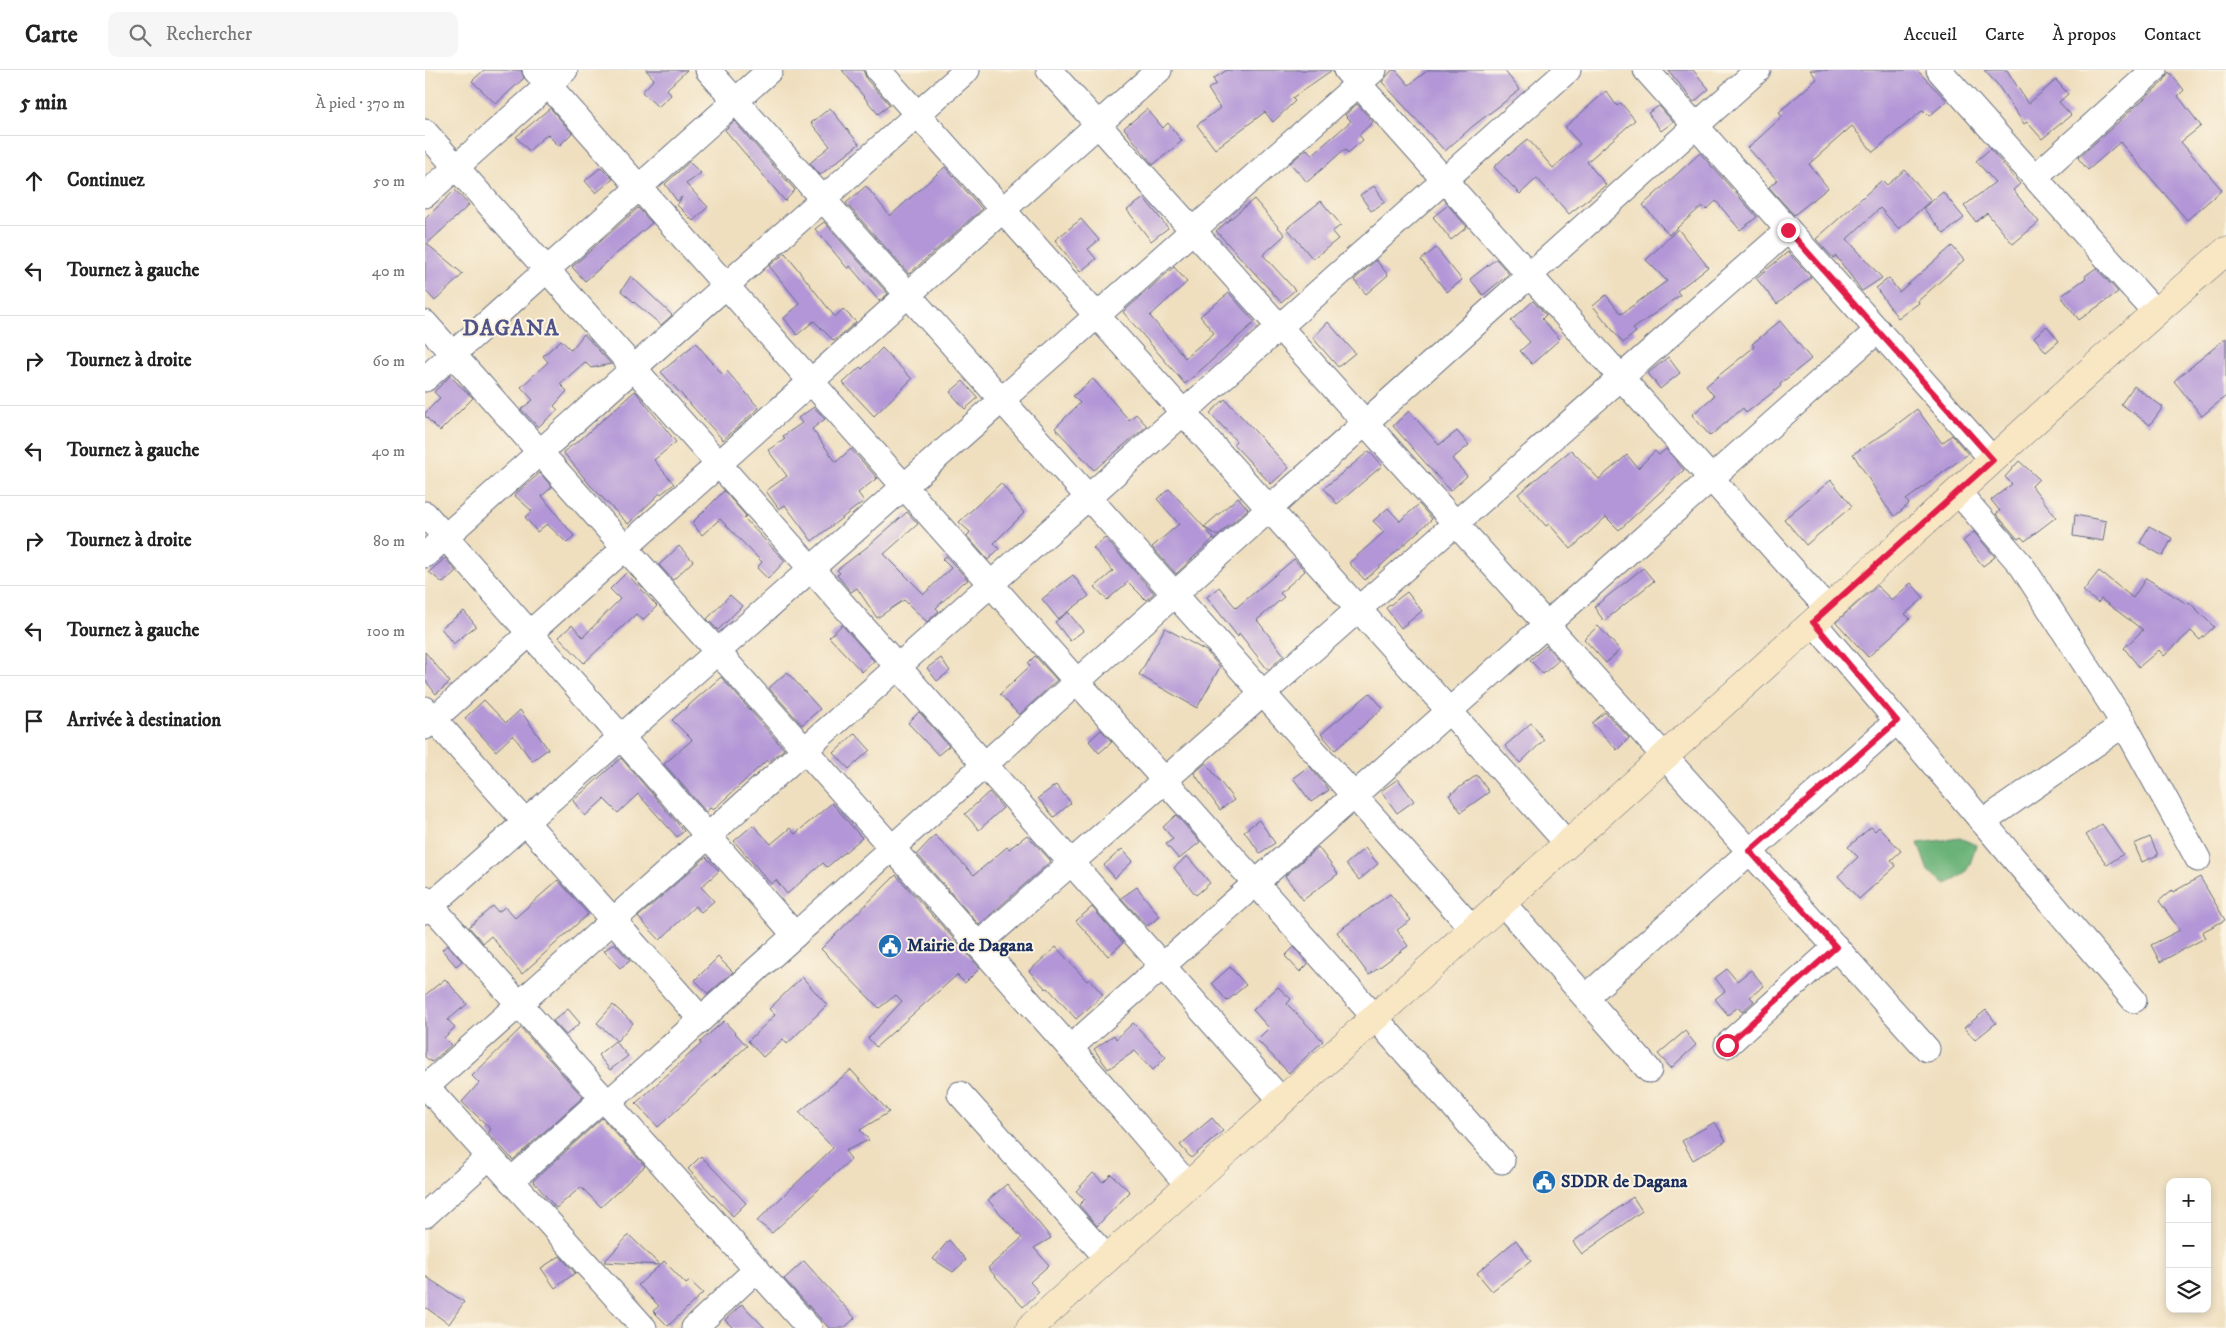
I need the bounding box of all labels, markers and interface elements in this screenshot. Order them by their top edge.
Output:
search box [108,12,458,57]
text: Carte [25,20,78,50]
icon: search [126,21,154,49]
text: Rechercher [166,23,252,46]
text: Accueil [1904,24,1957,46]
text: Carte [1985,24,2024,46]
text: À propos [2052,24,2116,46]
text: Contact [2144,24,2201,46]
text: 5 min [20,90,67,116]
text: À pied · 370 m [315,93,405,113]
icon: ahead [20,167,48,195]
text: Continuez [67,169,145,192]
text: 50 m [373,171,405,191]
route end [1777,219,1800,242]
icon: left [20,257,48,285]
text: Tournez à gauche [67,259,199,282]
text: 40 m [372,261,405,281]
district label: DAGANA [463,315,559,342]
icon: right [20,347,48,375]
text: Tournez à droite [67,349,192,372]
text: 60 m [373,351,405,371]
icon: left [20,437,48,465]
text: Tournez à gauche [67,439,199,462]
text: 40 m [372,441,405,461]
icon: right [20,527,48,555]
text: Tournez à droite [67,529,192,552]
text: 80 m [373,531,405,551]
icon: left [20,617,48,645]
text: Tournez à gauche [67,619,199,642]
text: 100 m [367,621,405,641]
icon: arrive [20,707,48,735]
text: Arrivée à destination [67,709,221,732]
public building icon: Mairie de Dagana [877,933,903,959]
place label: Mairie de Dagana [907,935,1034,957]
route start [1716,1034,1739,1057]
public building icon: SDDR de Dagana [1531,1169,1557,1195]
place label: SDDR de Dagana [1561,1171,1688,1193]
map controls [2166,1178,2211,1313]
button: + [2166,1178,2211,1223]
button: − [2166,1223,2211,1268]
button: layers [2166,1268,2211,1313]

